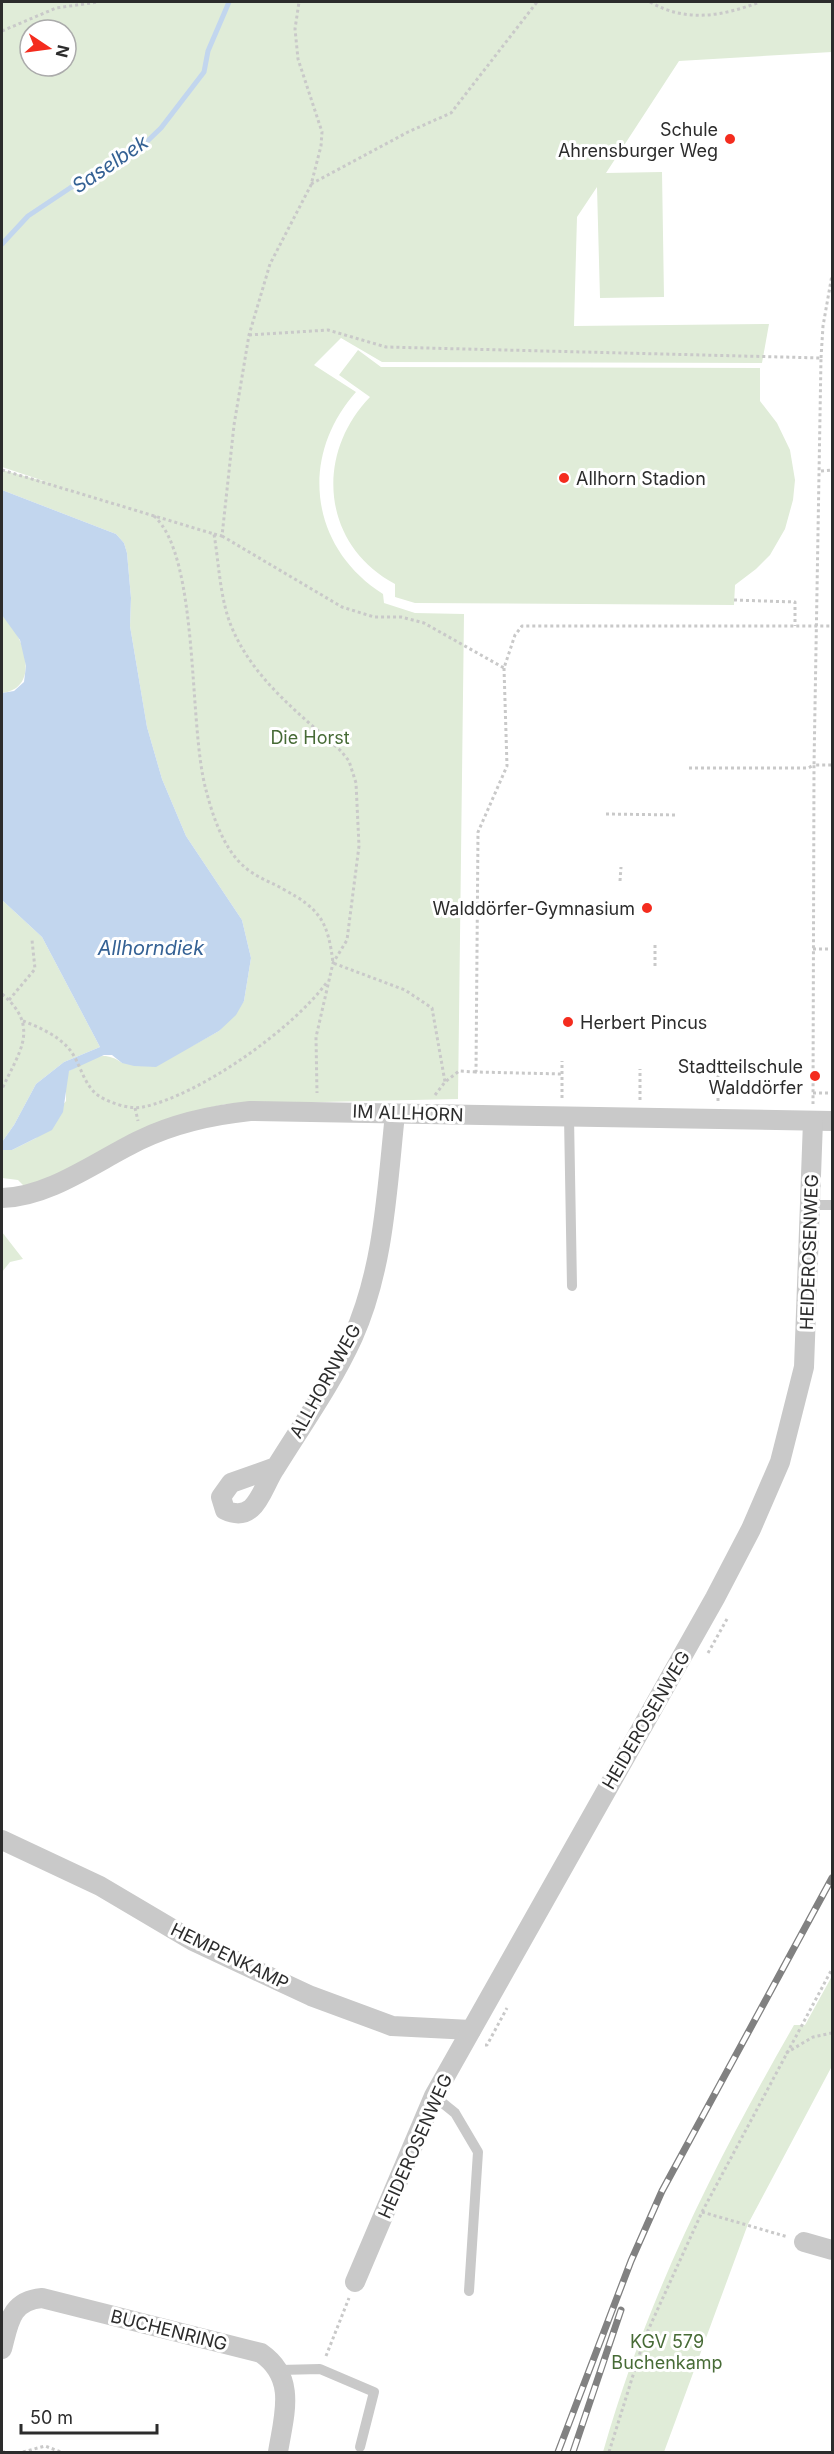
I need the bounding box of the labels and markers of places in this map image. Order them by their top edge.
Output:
place label: Schule Ahrensburger Weg [558,119,718,161]
marker: Schule Ahrensburger Weg [723,132,737,146]
place label: Allhorn Stadion [576,468,706,489]
marker: Allhorn Stadion [557,471,571,485]
place label: Walddörfer-Gymnasium [433,898,635,919]
marker: Walddörfer-Gymnasium [640,901,654,915]
place label: Herbert Pincus [580,1012,707,1033]
marker: Herbert Pincus [561,1015,575,1029]
place label: Stadtteilschule Walddörfer [678,1056,803,1098]
marker: Stadtteilschule Walddörfer [808,1069,822,1083]

